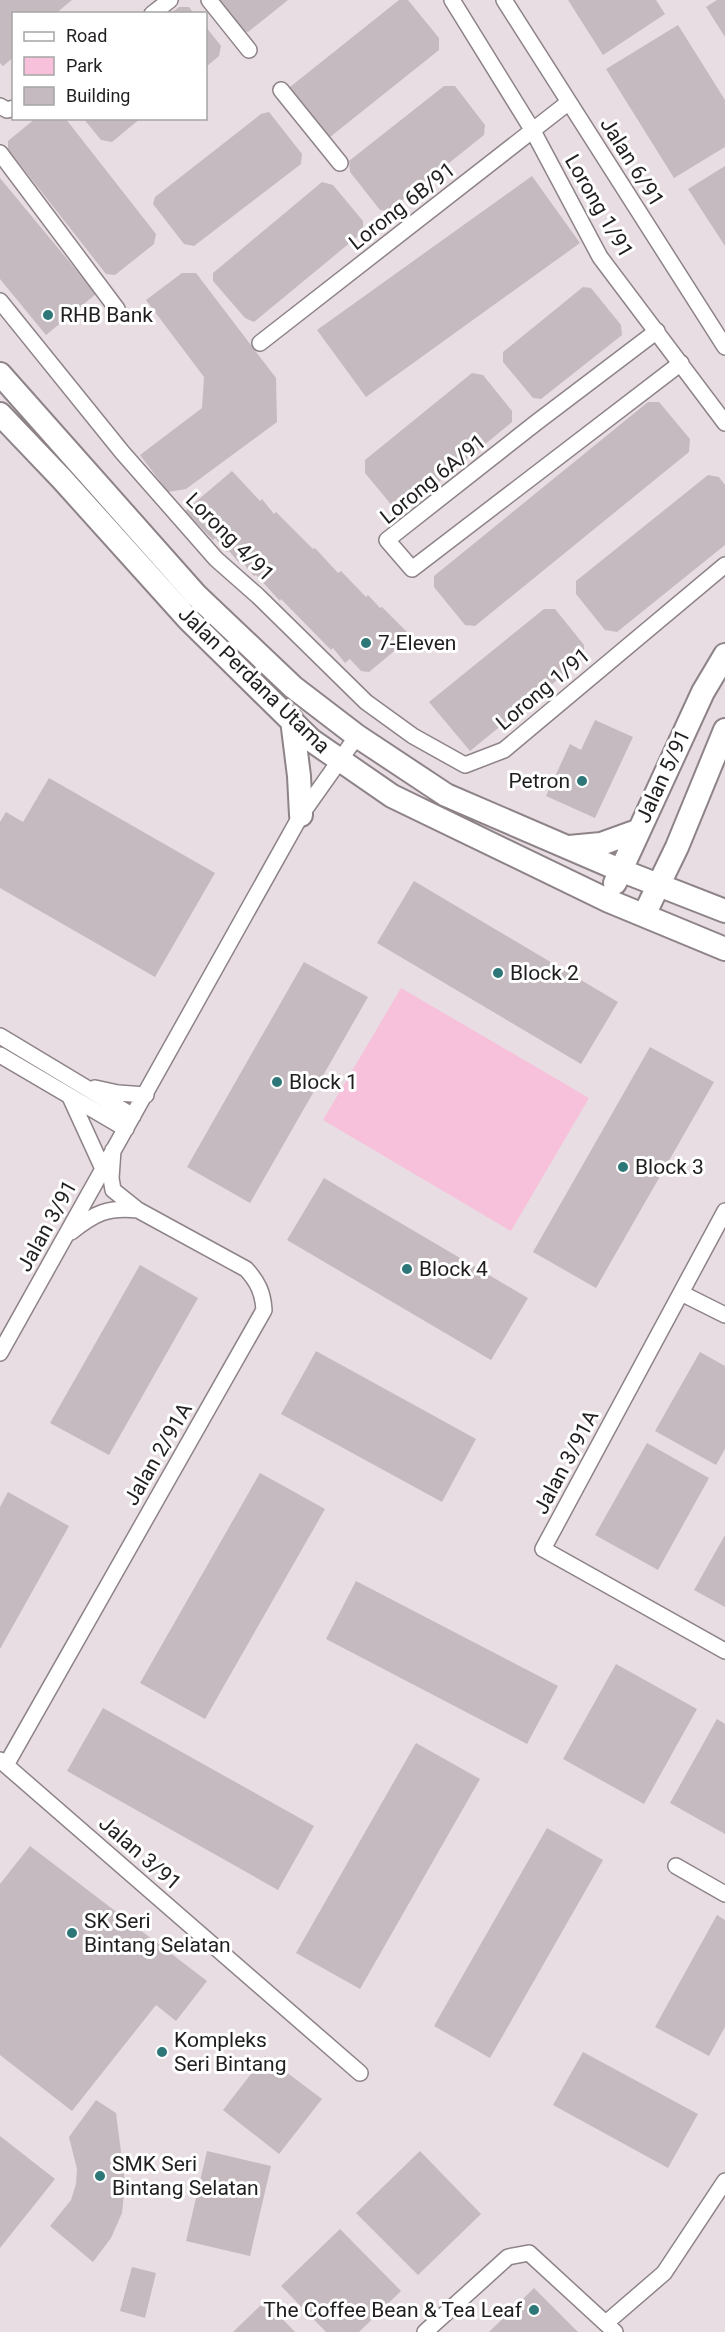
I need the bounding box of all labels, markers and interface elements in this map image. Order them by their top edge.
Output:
legend [12,12,207,120]
text: Road [66,25,107,46]
text: Park [66,55,103,76]
text: Building [66,85,130,106]
street label: Jalan 6/91 [595,113,669,211]
street label: Lorong 1/91 [560,150,638,262]
street label: Lorong 6B/91 [344,157,460,255]
place label: RHB Bank [60,303,153,327]
marker: RHB Bank [41,308,55,322]
street label: Lorong 6A/91 [375,429,491,529]
street label: Lorong 4/91 [181,488,279,586]
street label: Jalan Perdana Utama [173,602,335,758]
place label: 7-Eleven [378,631,456,655]
marker: 7-Eleven [359,636,373,650]
street label: Lorong 1/91 [491,643,595,735]
street label: Jalan 5/91 [631,725,695,827]
place label: Petron [508,769,570,793]
marker: Petron [575,774,589,788]
place label: Block 2 [510,961,579,985]
marker: Block 2 [491,966,505,980]
place label: Block 1 [289,1070,358,1094]
marker: Block 1 [270,1075,284,1089]
place label: Block 3 [635,1155,704,1179]
marker: Block 3 [616,1160,630,1174]
street label: Jalan 3/91 [12,1176,82,1276]
place label: Block 4 [419,1257,488,1281]
marker: Block 4 [400,1262,414,1276]
street label: Jalan 2/91A [119,1398,197,1509]
street label: Jalan 3/91A [529,1406,604,1518]
street label: Jalan 3/91 [94,1811,186,1895]
place label: SK Seri Bintang Selatan [84,1909,231,1957]
marker: SK Seri Bintang Selatan [65,1926,79,1940]
place label: Kompleks Seri Bintang [174,2028,287,2076]
marker: Kompleks Seri Bintang [155,2045,169,2059]
place label: SMK Seri Bintang Selatan [112,2152,259,2200]
marker: SMK Seri Bintang Selatan [93,2169,107,2183]
place label: The Coffee Bean & Tea Leaf [263,2298,523,2322]
marker: The Coffee Bean & Tea Leaf [527,2303,541,2317]

